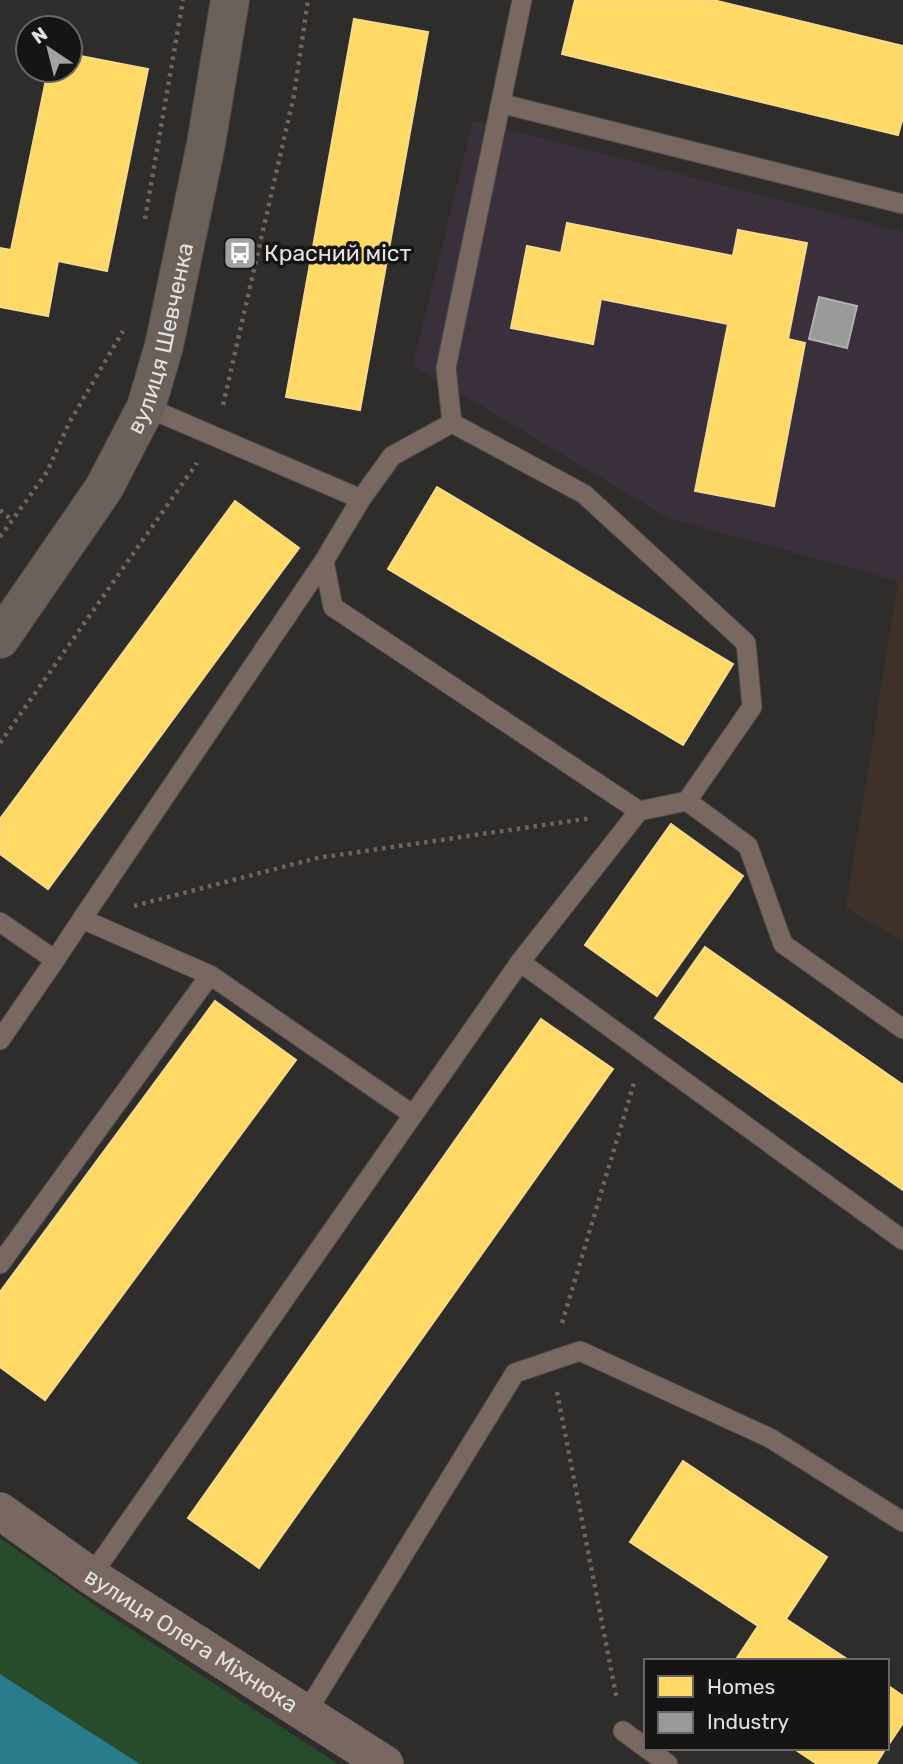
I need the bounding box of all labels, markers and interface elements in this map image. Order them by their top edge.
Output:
north arrow [14,14,84,84]
text: N [27,22,52,49]
bus stop icon: Красний міст [221,234,259,272]
place label: Красний міст [264,239,411,267]
street label: вулиця Шевченка [121,240,199,438]
street label: вулиця Олега Міхнюка [79,1562,303,1719]
legend [644,1659,889,1750]
text: Homes [707,1674,775,1699]
text: Industry [707,1709,789,1734]

